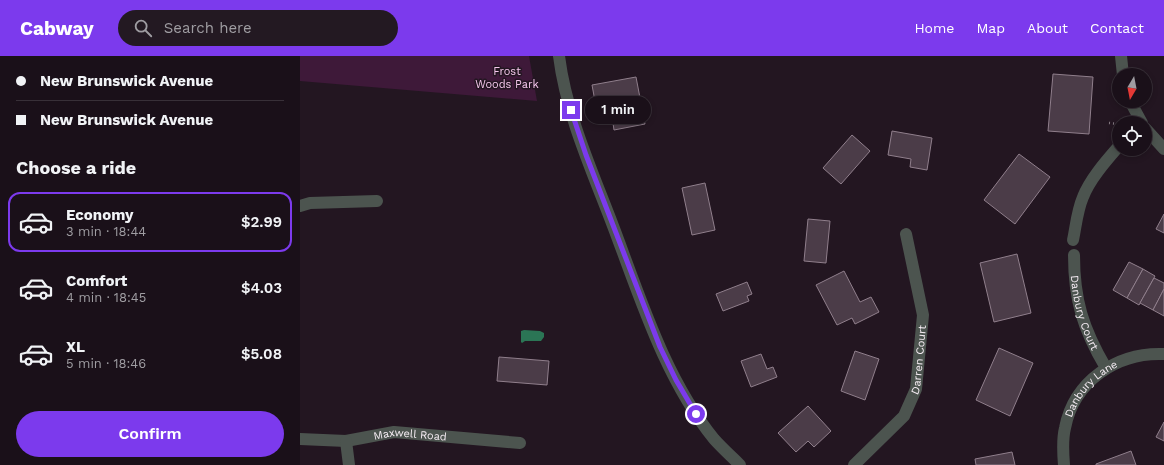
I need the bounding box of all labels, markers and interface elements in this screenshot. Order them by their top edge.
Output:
search box [118,10,398,46]
text: Cabway [20,17,94,40]
icon: search [132,17,154,39]
text: Search here [164,19,252,37]
text: Home [914,20,954,36]
text: Map [976,20,1005,36]
text: About [1027,20,1068,36]
text: Contact [1090,20,1144,36]
park label: Frost Woods Park [475,65,539,91]
north arrow [1112,68,1152,108]
map controls [1112,68,1152,156]
text: New Brunswick Avenue [40,72,213,90]
callout: 1 min [585,96,651,124]
route end [562,101,580,119]
text: 1 min [601,102,635,117]
text: New Brunswick Avenue [40,111,213,129]
button: locate [1112,116,1152,156]
text: Choose a ride [16,157,136,178]
icon: car [18,204,54,240]
text: Economy [66,206,133,224]
text: $2.99 [241,213,282,231]
text: 3 min · 18:44 [66,224,146,239]
icon: car [18,270,54,306]
text: Comfort [66,272,127,290]
street label: Danbury Court [1068,275,1101,353]
text: $4.03 [241,279,282,297]
text: 4 min · 18:45 [66,290,146,305]
street label: Darren Court [908,324,929,397]
icon: car [18,336,54,372]
text: XL [66,338,85,356]
text: $5.08 [241,345,282,363]
text: 5 min · 18:46 [66,356,146,371]
street label: Danbury Lane [1062,358,1120,419]
route start [687,405,705,423]
button: Confirm [16,411,284,457]
street label: Maxwell Road [372,426,447,444]

